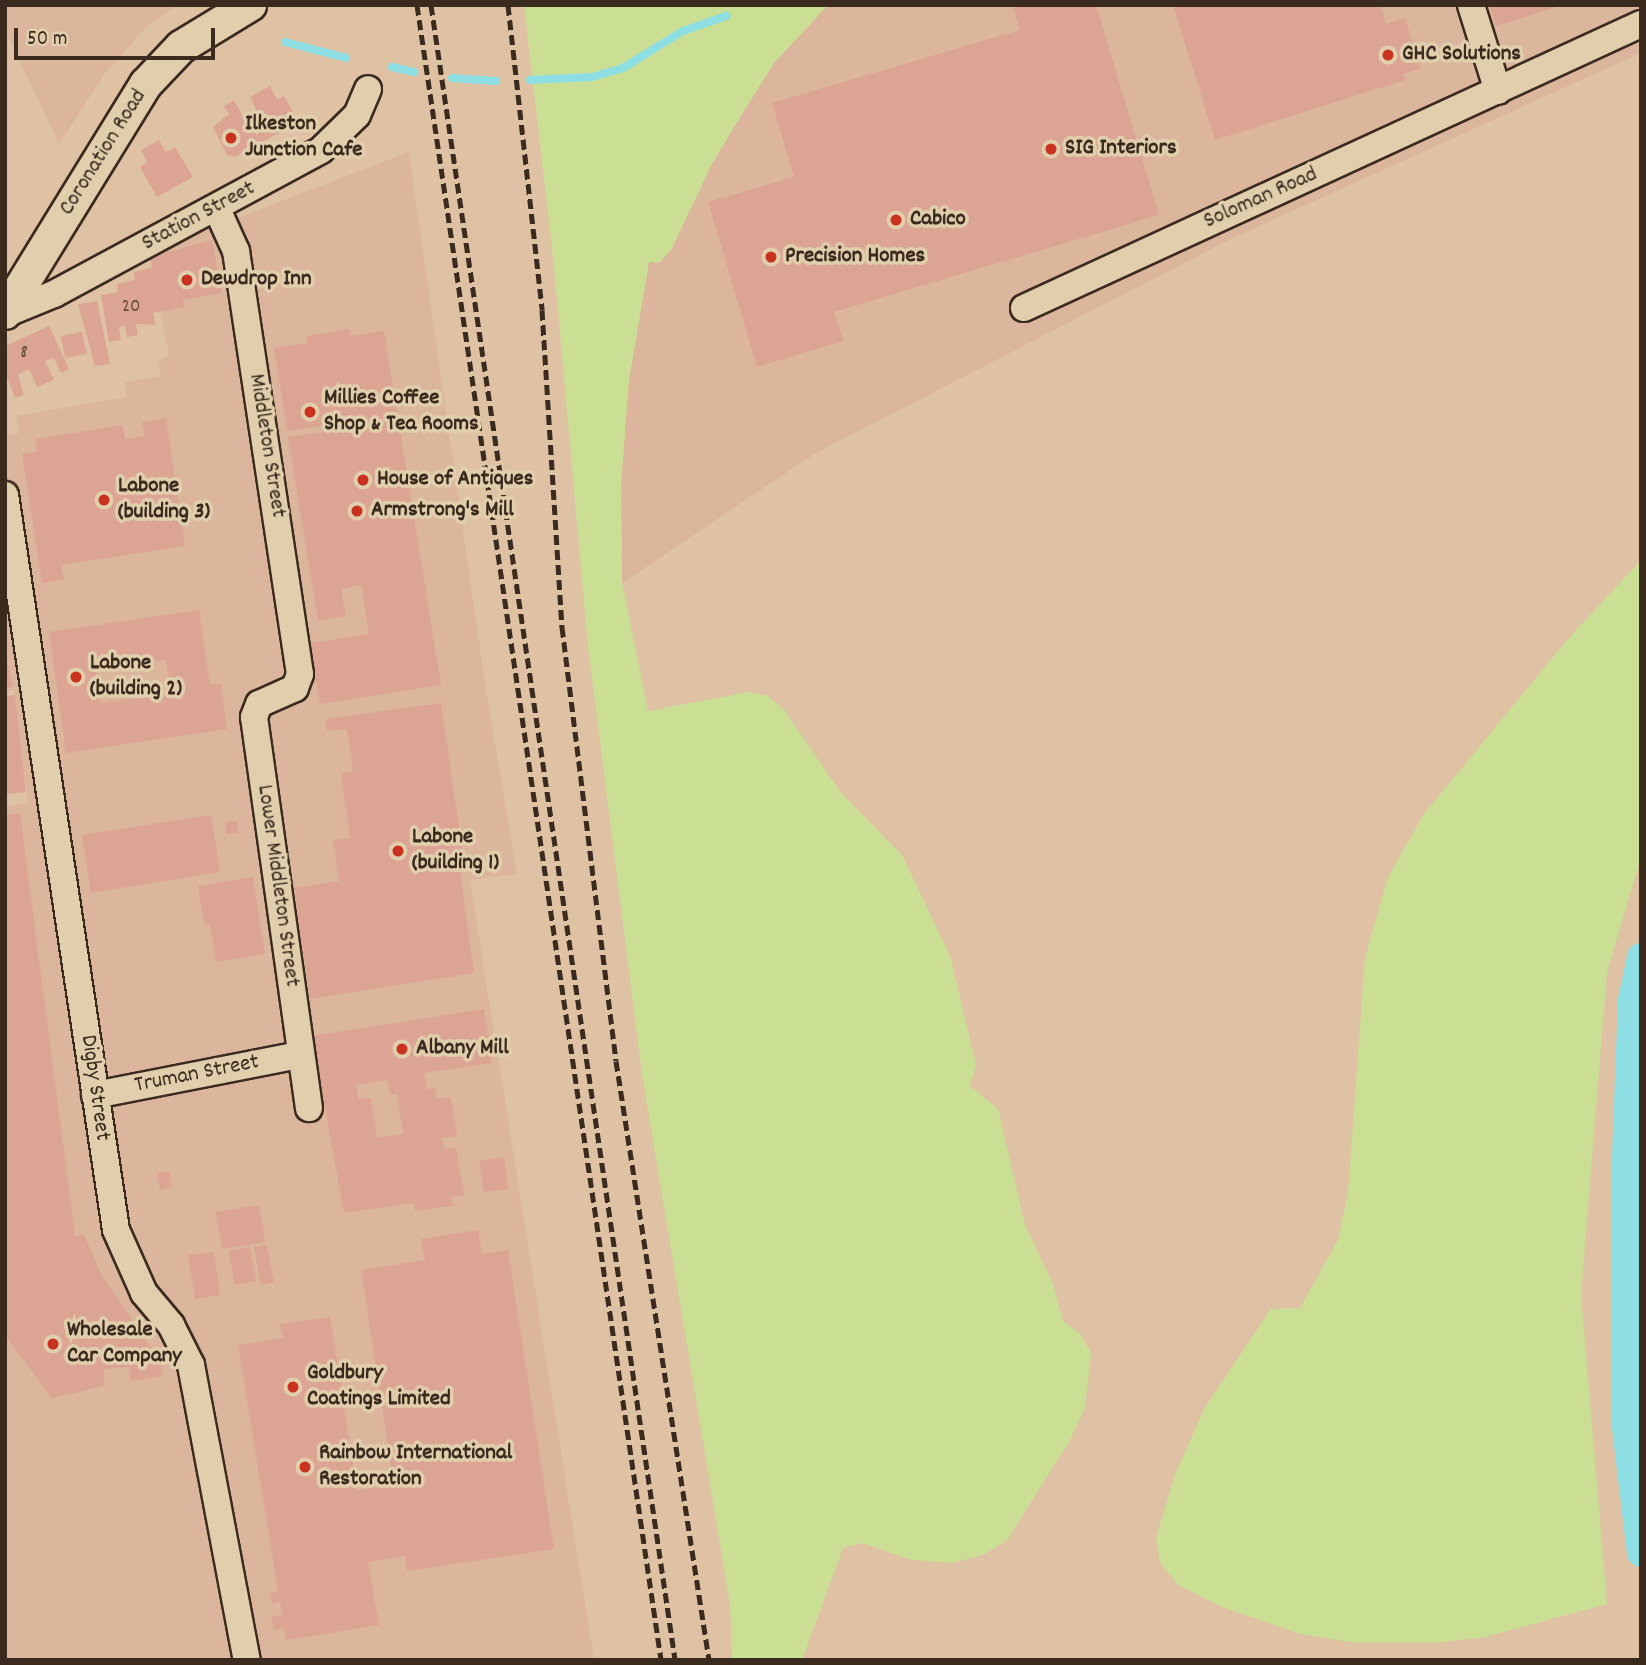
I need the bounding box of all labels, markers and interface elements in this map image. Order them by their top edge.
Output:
scale bar [18,14,219,58]
text: 50 m [27,25,67,55]
place label: GHC Solutions [1402,41,1521,69]
marker: GHC Solutions [1380,47,1396,63]
street label: Coronation Road [54,85,154,221]
place label: Ilkeston Junction Cafe [245,111,362,165]
marker: Ilkeston Junction Cafe [223,130,239,146]
place label: SIG Interiors [1065,135,1177,163]
marker: SIG Interiors [1043,141,1059,157]
street label: Soloman Road [1200,162,1322,236]
street label: Station Street [138,176,260,258]
place label: Cabico [910,206,966,234]
marker: Cabico [888,212,904,228]
place label: Precision Homes [785,243,925,271]
marker: Precision Homes [763,249,779,265]
place label: Dewdrop Inn [201,266,312,294]
marker: Dewdrop Inn [179,272,195,288]
house number: 20 [122,297,140,319]
house number: 8 [20,343,28,365]
street label: Middleton Street [241,372,291,520]
place label: Millies Coffee Shop & Tea Rooms [324,385,479,439]
marker: Millies Coffee Shop & Tea Rooms [302,404,318,420]
place label: House of Antiques [377,466,533,494]
marker: House of Antiques [355,472,371,488]
place label: Labone (building 3) [118,473,210,527]
marker: Labone (building 3) [96,492,112,508]
place label: Armstrong's Mill [371,497,514,525]
marker: Armstrong's Mill [349,503,365,519]
place label: Labone (building 2) [90,650,182,704]
marker: Labone (building 2) [68,669,84,685]
street label: Lower Middleton Street [249,783,305,989]
place label: Labone (building 1) [412,824,499,878]
marker: Labone (building 1) [390,843,406,859]
street label: Digby Street [73,1033,115,1143]
place label: Albany Mill [416,1035,509,1063]
marker: Albany Mill [394,1041,410,1057]
street label: Truman Street [133,1049,261,1101]
place label: Wholesale Car Company [67,1317,182,1371]
marker: Wholesale Car Company [45,1336,61,1352]
place label: Goldbury Coatings Limited [307,1360,451,1414]
marker: Goldbury Coatings Limited [285,1379,301,1395]
place label: Rainbow International Restoration [319,1440,512,1494]
marker: Rainbow International Restoration [297,1459,313,1475]

